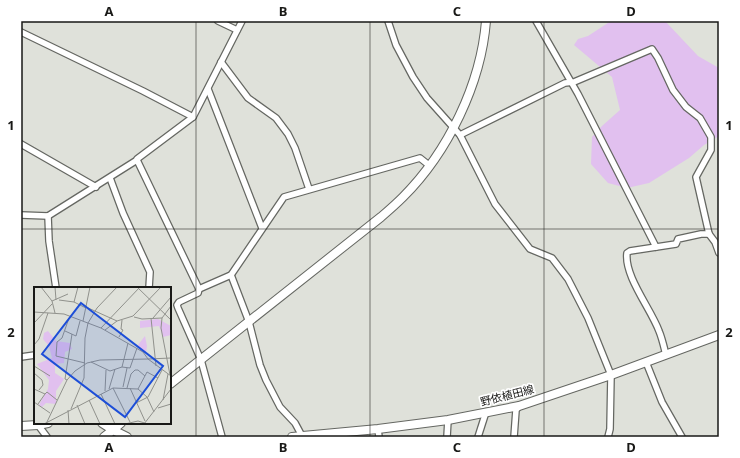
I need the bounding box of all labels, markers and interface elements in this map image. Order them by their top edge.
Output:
text: A [105,2,114,20]
text: B [279,2,287,20]
text: C [453,2,461,20]
text: D [626,2,636,20]
text: 1 [7,116,15,134]
text: 1 [725,116,733,134]
inset map [34,287,171,424]
text: 2 [7,323,15,341]
text: 2 [725,323,733,341]
street label: 野依植田線 [479,381,535,409]
text: A [105,438,114,456]
text: B [279,438,287,456]
text: C [453,438,461,456]
text: D [626,438,636,456]

